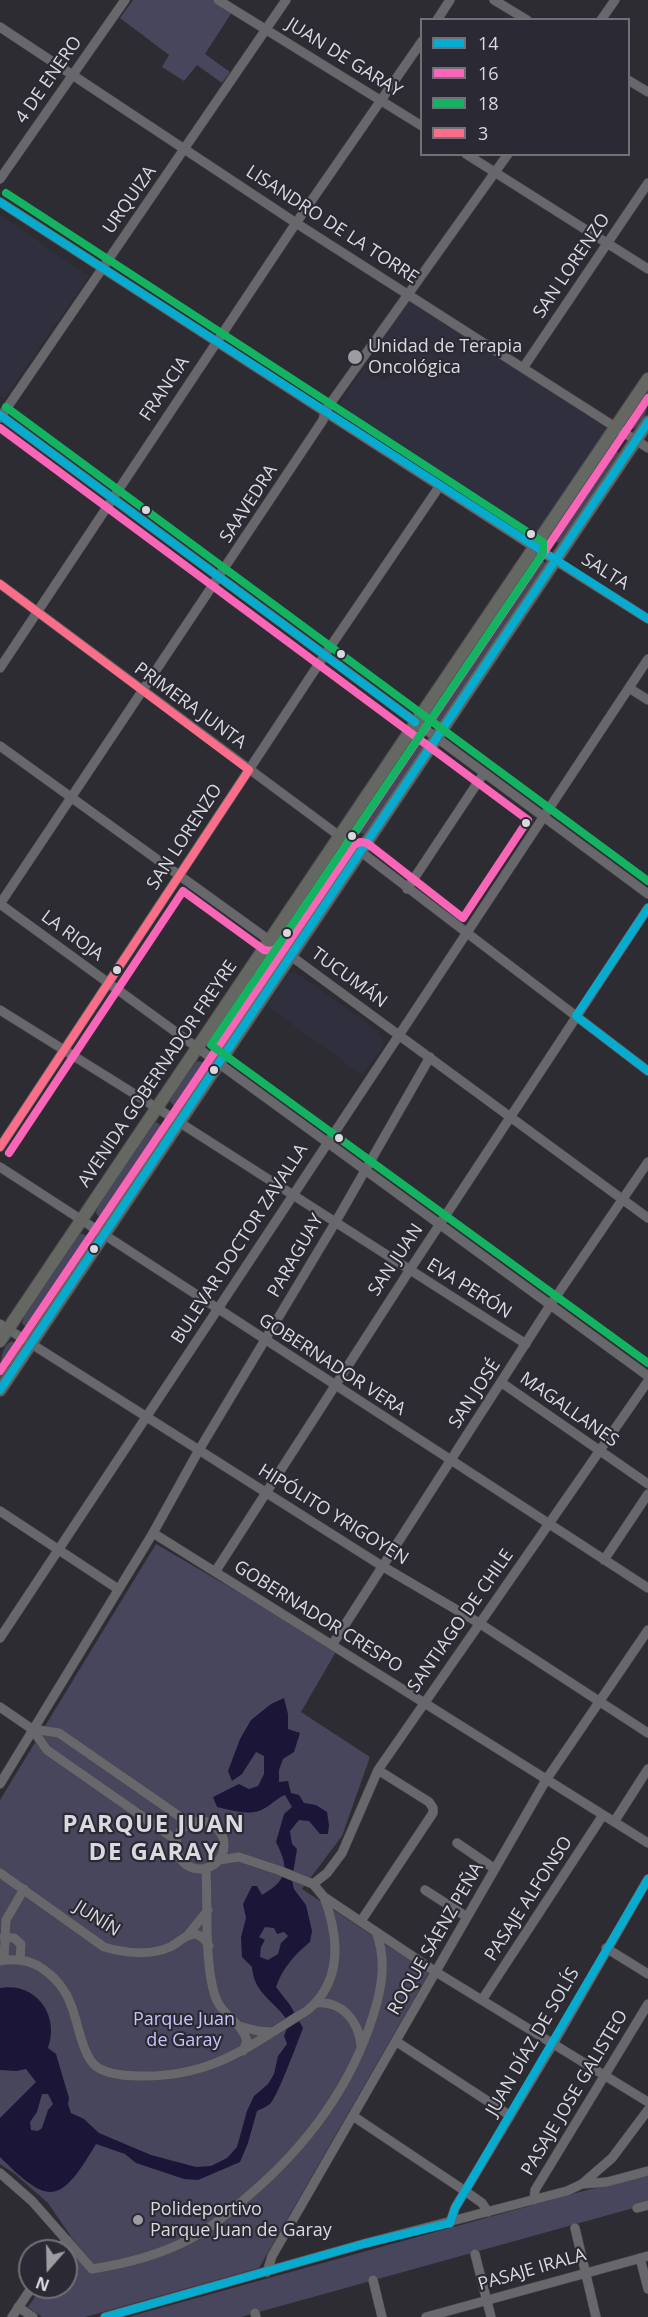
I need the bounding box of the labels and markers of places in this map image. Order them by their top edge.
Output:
place label: Unidad de Terapia Oncológica [368,336,522,378]
marker: Unidad de Terapia Oncológica [346,348,364,366]
unlabelled marker [140,504,152,516]
unlabelled marker [525,528,537,540]
unlabelled marker [335,648,347,660]
unlabelled marker [520,817,532,829]
unlabelled marker [346,830,358,842]
unlabelled marker [281,927,293,939]
unlabelled marker [111,964,123,976]
unlabelled marker [208,1064,220,1076]
unlabelled marker [333,1132,345,1144]
unlabelled marker [88,1243,100,1255]
place label: Polideportivo Parque Juan de Garay [150,2199,332,2242]
marker: Polideportivo Parque Juan de Garay [131,2213,145,2227]

